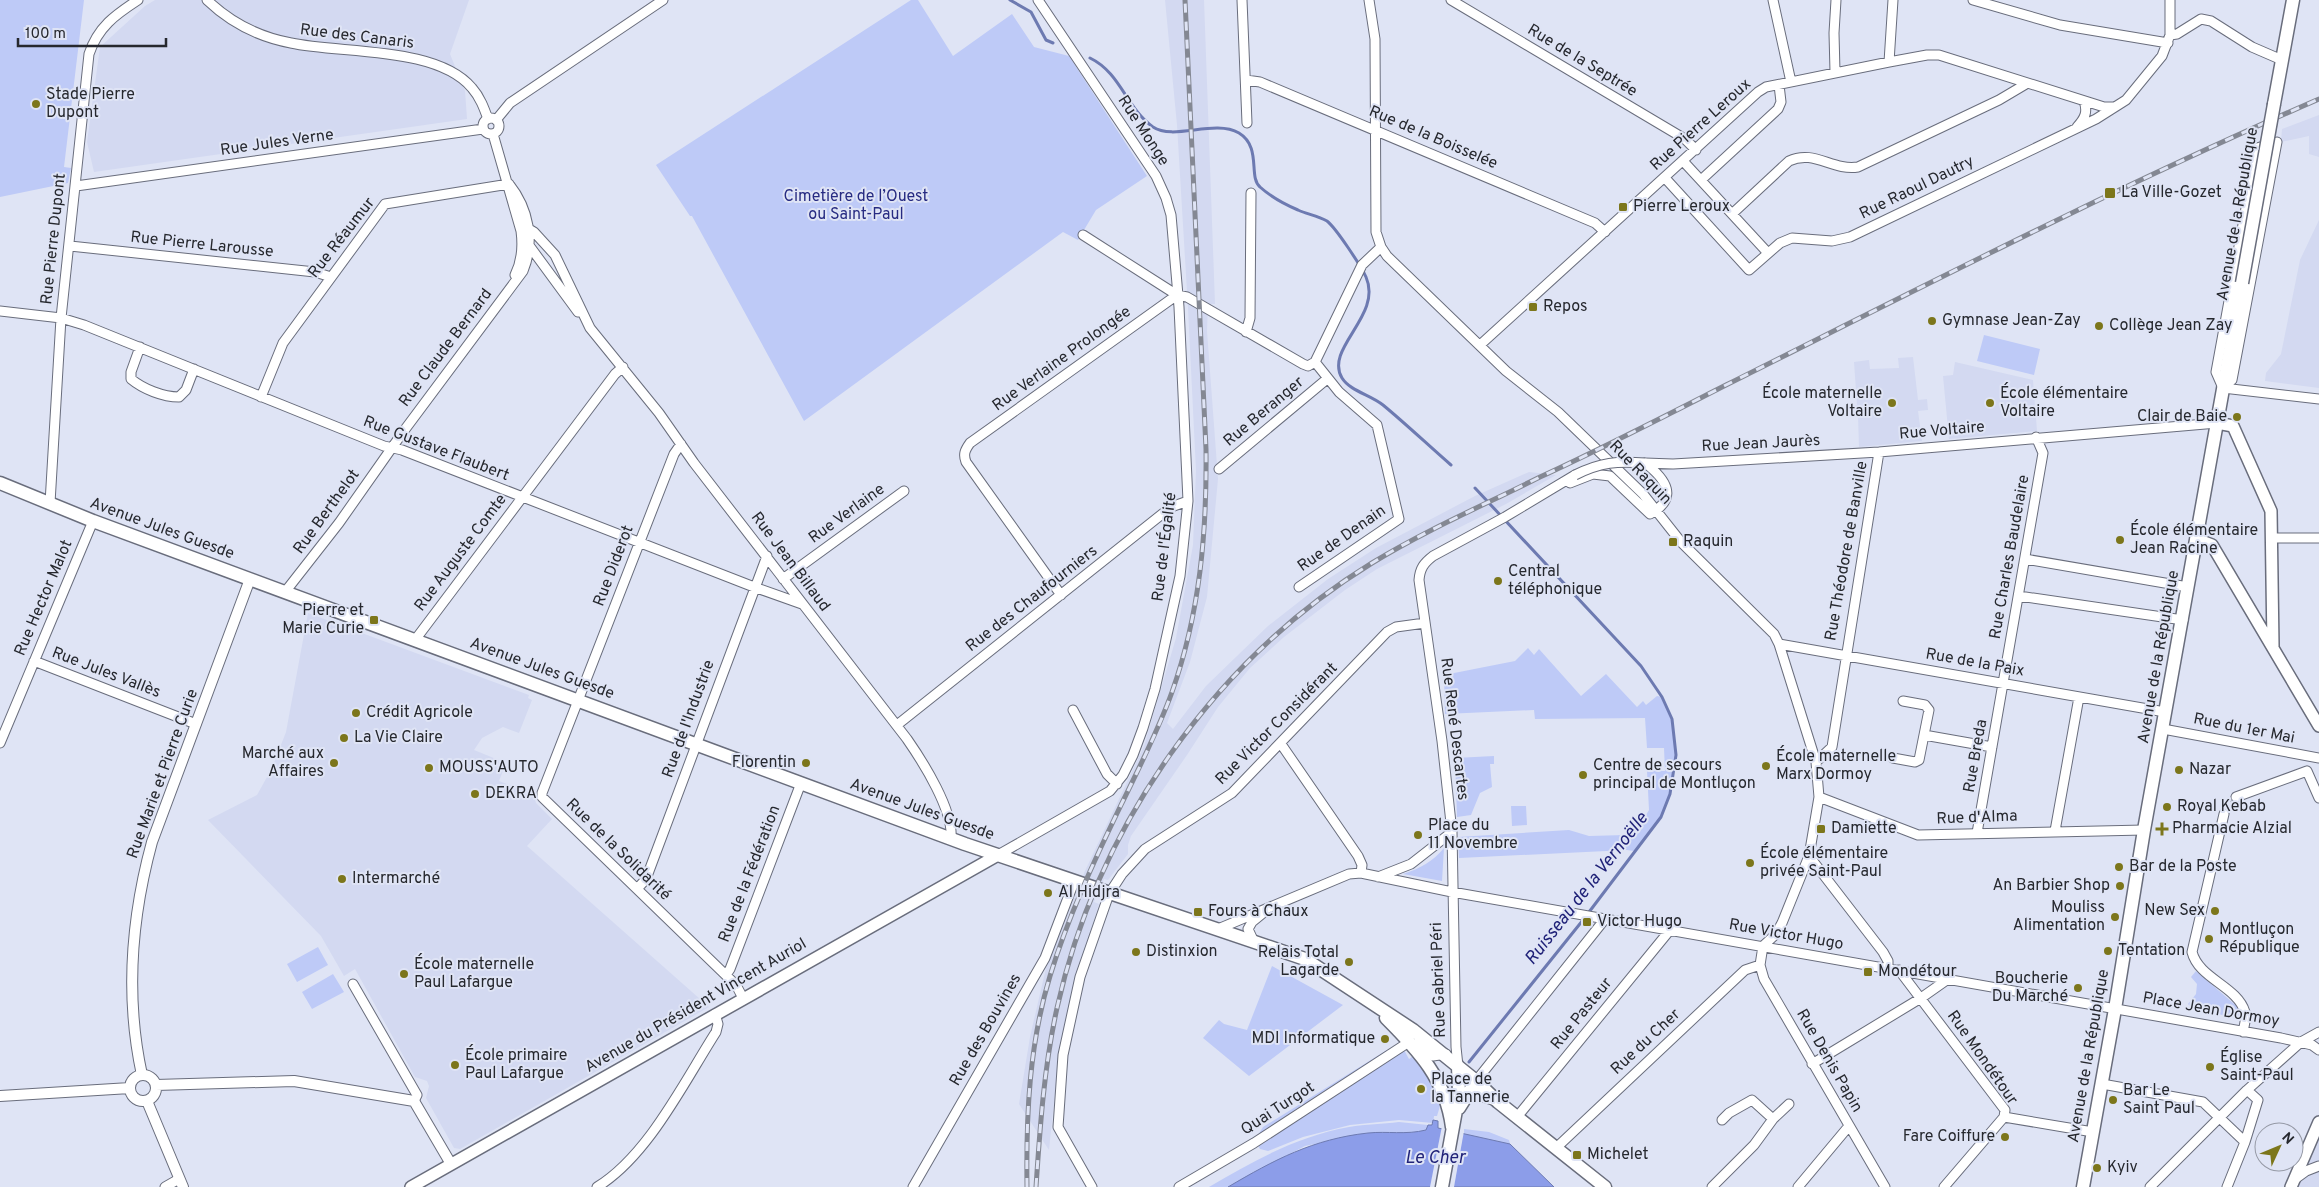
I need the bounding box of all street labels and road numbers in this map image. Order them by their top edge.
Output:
street label: Rue des Canaris [299,20,415,54]
street label: Rue de la Septrée [1523,20,1641,102]
street label: Rue Pierre Leroux [1646,74,1756,176]
street label: Rue Monge [1113,92,1173,170]
street label: Rue de la Boisselée [1366,102,1500,174]
street label: Rue Jules Verne [219,125,335,161]
street label: Avenue de la République [2213,126,2263,302]
street label: Rue Raoul Dautry [1856,152,1978,224]
street label: Rue Pierre Dupont [37,172,71,306]
street label: Rue Réaumur [304,194,380,282]
street label: Rue Pierre Larousse [129,228,275,262]
street label: Rue Claude Bernard [395,285,497,411]
street label: Rue Verlaine Prolongée [989,302,1135,416]
street label: Rue Beranger [1220,373,1308,451]
street label: Rue Gustave Flaubert [360,412,512,486]
street label: Rue Voltaire [1898,417,1986,445]
street label: Rue Jean Jaurès [1701,431,1821,457]
street label: Rue Raquin [1604,437,1676,509]
street label: Rue Théodore de Banville [1821,459,1873,643]
street label: Rue Berthelot [289,466,365,558]
street label: Rue Charles Baudelaire [1986,473,2034,641]
street label: Rue Verlaine [805,480,889,548]
street label: Rue Auguste Comte [410,490,512,616]
street label: Rue de l'Égalité [1146,491,1182,603]
street label: Avenue Jules Guesde [87,494,237,564]
street label: Rue de Denain [1294,501,1390,577]
street label: Rue Jean Billaud [746,508,834,616]
street label: Rue Diderot [589,523,639,609]
street label: Rue Hector Malot [11,537,77,659]
street label: Rue des Chaufourniers [962,541,1102,657]
street label: Avenue de la République [2134,569,2184,745]
street label: Avenue Jules Guesde [467,634,617,704]
street label: Rue Jules Vallès [49,643,163,703]
street label: Rue de la Paix [1924,644,2026,682]
street label: Rue René Descartes [1435,656,1473,802]
street label: Rue de l'Industrie [658,657,720,781]
street label: Rue Victor Considérant [1212,659,1342,789]
street label: Rue Marie et Pierre Curie [123,686,203,862]
street label: Rue du 1er Mai [2191,709,2297,749]
street label: Rue Breda [1960,718,1992,794]
street label: Avenue Jules Guesde [847,775,997,845]
street label: Rue de la Solidarité [561,795,675,905]
street label: Rue de la Fédération [715,803,785,945]
street label: Rue d'Alma [1936,807,2018,829]
street label: Rue Victor Hugo [1727,915,1845,955]
street label: Rue Gabriel Péri [1427,922,1451,1038]
street label: Avenue du Président Vincent Auriol [582,934,810,1078]
street label: Avenue de la République [2064,968,2114,1144]
street label: Rue des Bouvines [946,970,1026,1090]
street label: Rue Pasteur [1547,974,1617,1054]
street label: Place Jean Dormoy [2141,988,2281,1032]
street label: Rue du Cher [1607,1005,1685,1079]
street label: Rue Denis Papin [1791,1006,1867,1116]
street label: Rue Mondétour [1942,1007,2022,1109]
street label: Quai Turgot [1237,1078,1319,1140]

